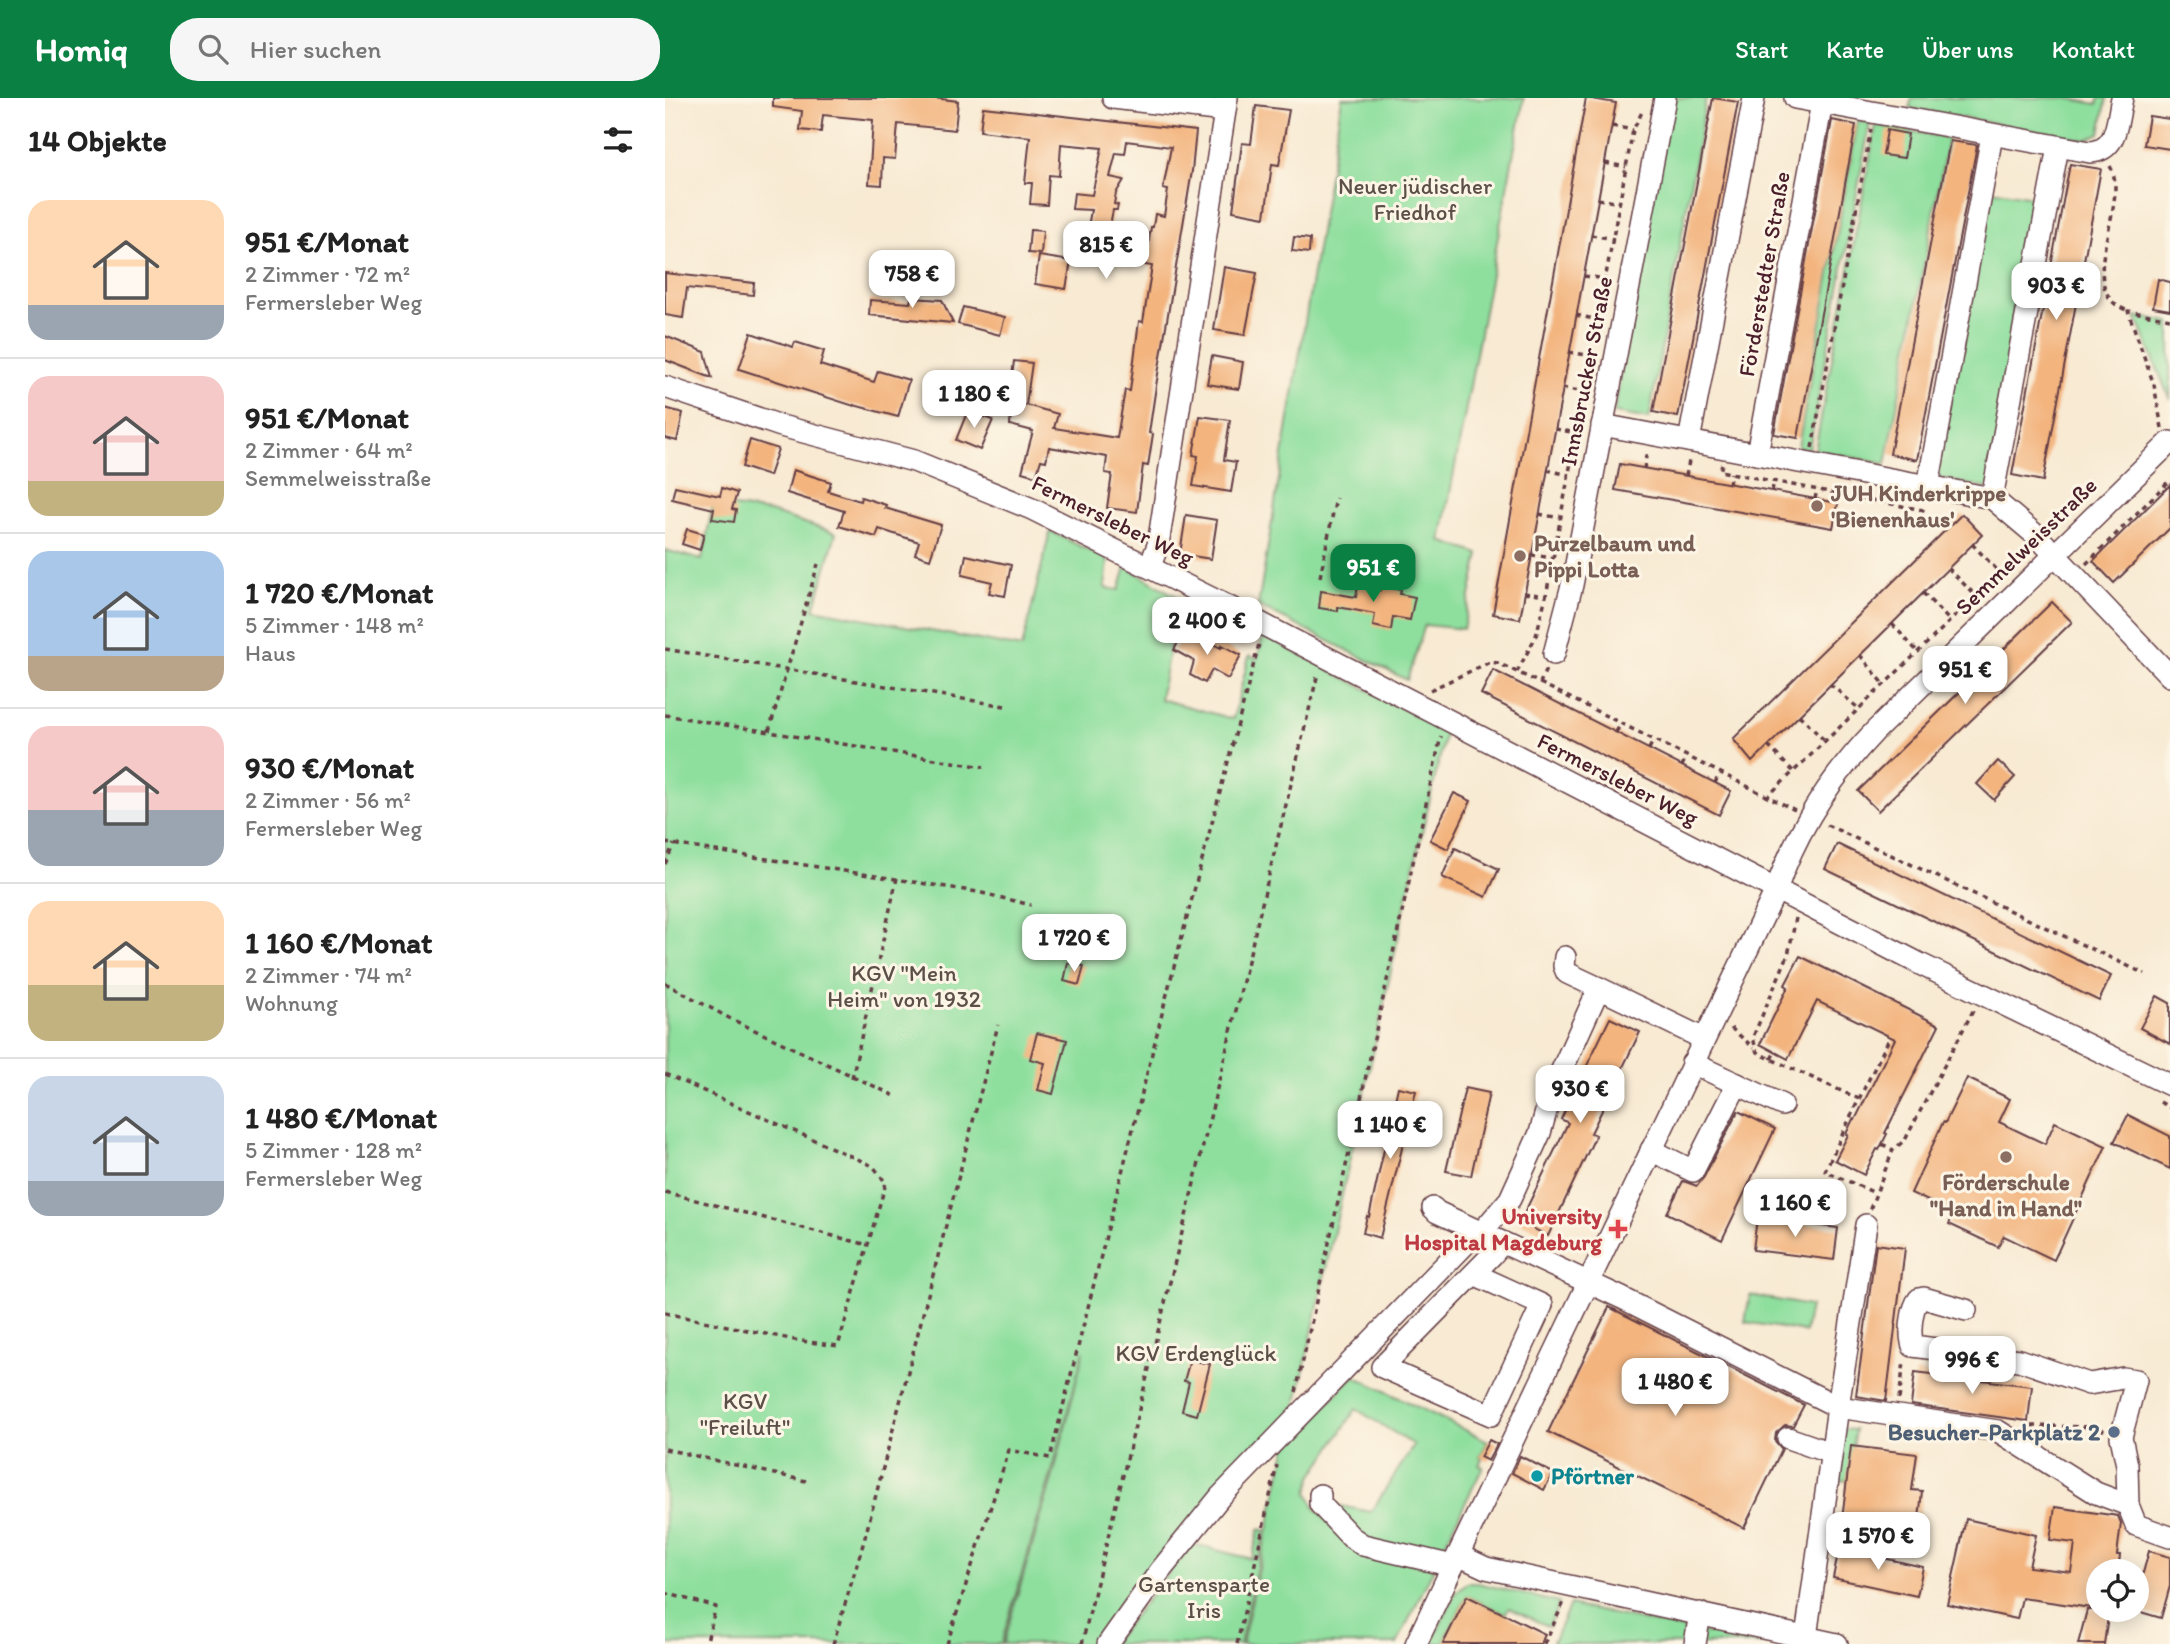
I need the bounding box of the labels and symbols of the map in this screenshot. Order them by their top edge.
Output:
street label: Förderstedter Straße [1732,169,1796,379]
park label: Neuer jüdischer Friedhof [1338,172,1492,226]
pin: 815 € [1057,222,1155,281]
pin: 758 € [863,250,961,310]
pin: 903 € [2007,262,2105,322]
street label: Innsbrucker Straße [1554,274,1618,468]
pin: 1 180 € [909,370,1039,430]
street label: Fermersleber Weg [1027,469,1199,572]
street label: Semmelweisstraße [1949,471,2103,621]
place label: JUH Kinderkrippe 'Bienenhaus' [1830,479,2006,533]
marker: JUH Kinderkrippe 'Bienenhaus' [1809,498,1825,514]
place label: Purzelbaum und Pippi Lotta [1534,529,1696,583]
pin: 951 € [1324,545,1422,604]
marker: Purzelbaum und Pippi Lotta [1512,548,1528,564]
pin: 2 400 € [1142,598,1272,657]
pin: 951 € [1916,646,2014,706]
street label: Fermersleber Weg [1533,726,1704,832]
pin: 1 720 € [1009,914,1139,974]
park label: KGV "Mein Heim" von 1932 [827,959,981,1013]
pin: 930 € [1531,1066,1629,1125]
pin: 1 140 € [1325,1102,1455,1161]
marker: Förderschule "Hand in Hand" [1998,1149,2014,1165]
place label: Förderschule "Hand in Hand" [1930,1168,2082,1222]
pin: 1 160 € [1730,1180,1860,1239]
place label: University Hospital Magdeburg [1404,1202,1603,1256]
marker: University Hospital Magdeburg [1608,1219,1628,1239]
pin: 996 € [1923,1336,2021,1396]
park label: KGV Erdenglück [1115,1339,1277,1367]
pin: 1 480 € [1610,1358,1740,1418]
park label: KGV "Freiluft" [700,1387,790,1441]
place label: Besucher-Parkplatz 2 [1888,1418,2101,1446]
marker: Besucher-Parkplatz 2 [2106,1424,2122,1440]
place label: Pförtner [1551,1462,1634,1490]
marker: Pförtner [1529,1468,1545,1484]
pin: 1 570 € [1813,1512,1943,1572]
park label: Gartensparte Iris [1138,1570,1270,1624]

